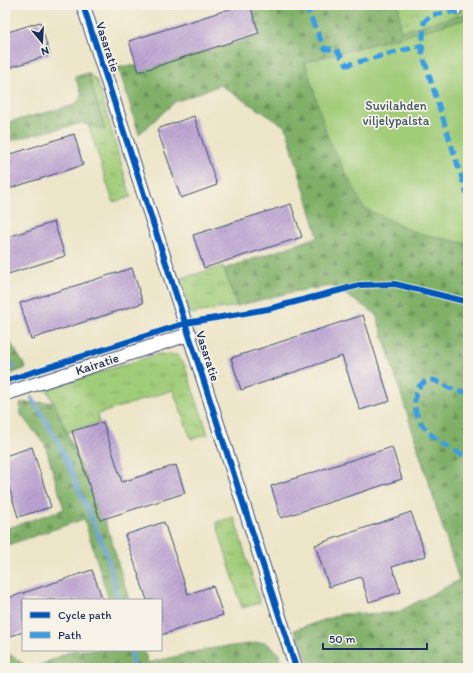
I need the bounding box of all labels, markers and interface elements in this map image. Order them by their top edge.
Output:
street label: Vasaratie [93,20,123,74]
north arrow [22,22,62,62]
text: N [39,44,50,58]
park label: Suvilahden viljelypalsta [363,98,430,128]
street label: Vasaratie [193,329,223,383]
street label: Kairatie [73,350,121,378]
legend [22,599,162,651]
text: Cycle path [58,608,112,622]
scale bar [323,625,427,651]
text: Path [58,628,81,642]
text: 50 m [329,632,355,646]

